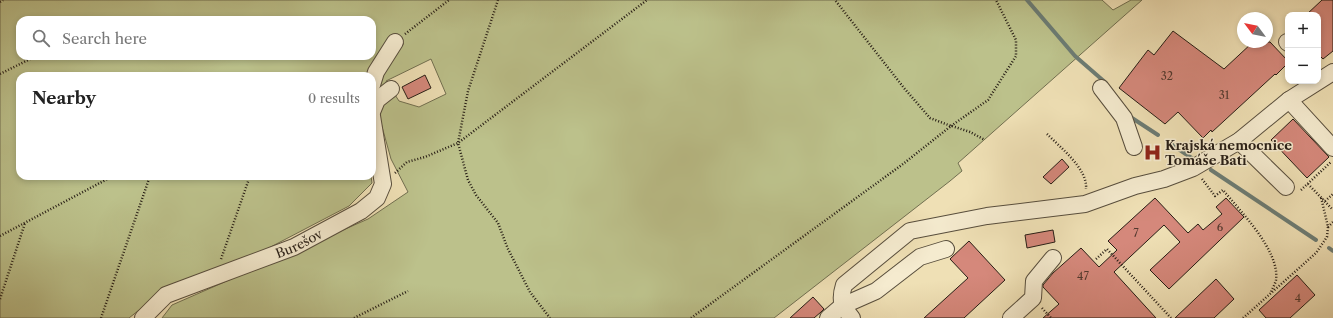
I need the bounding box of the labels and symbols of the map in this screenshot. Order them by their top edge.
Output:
north arrow [1237,12,1273,48]
house number: 32 [1161,69,1173,83]
house number: 31 [1219,88,1230,102]
place label: Krajská nemocnice Tomáše Bati [1165,137,1292,168]
hospital icon: Krajská nemocnice Tomáše Bati [1142,142,1162,162]
house number: 6 [1217,220,1224,234]
street label: Burešov [273,225,326,261]
house number: 7 [1133,226,1139,240]
house number: 47 [1077,269,1089,283]
house number: 4 [1295,291,1301,305]

